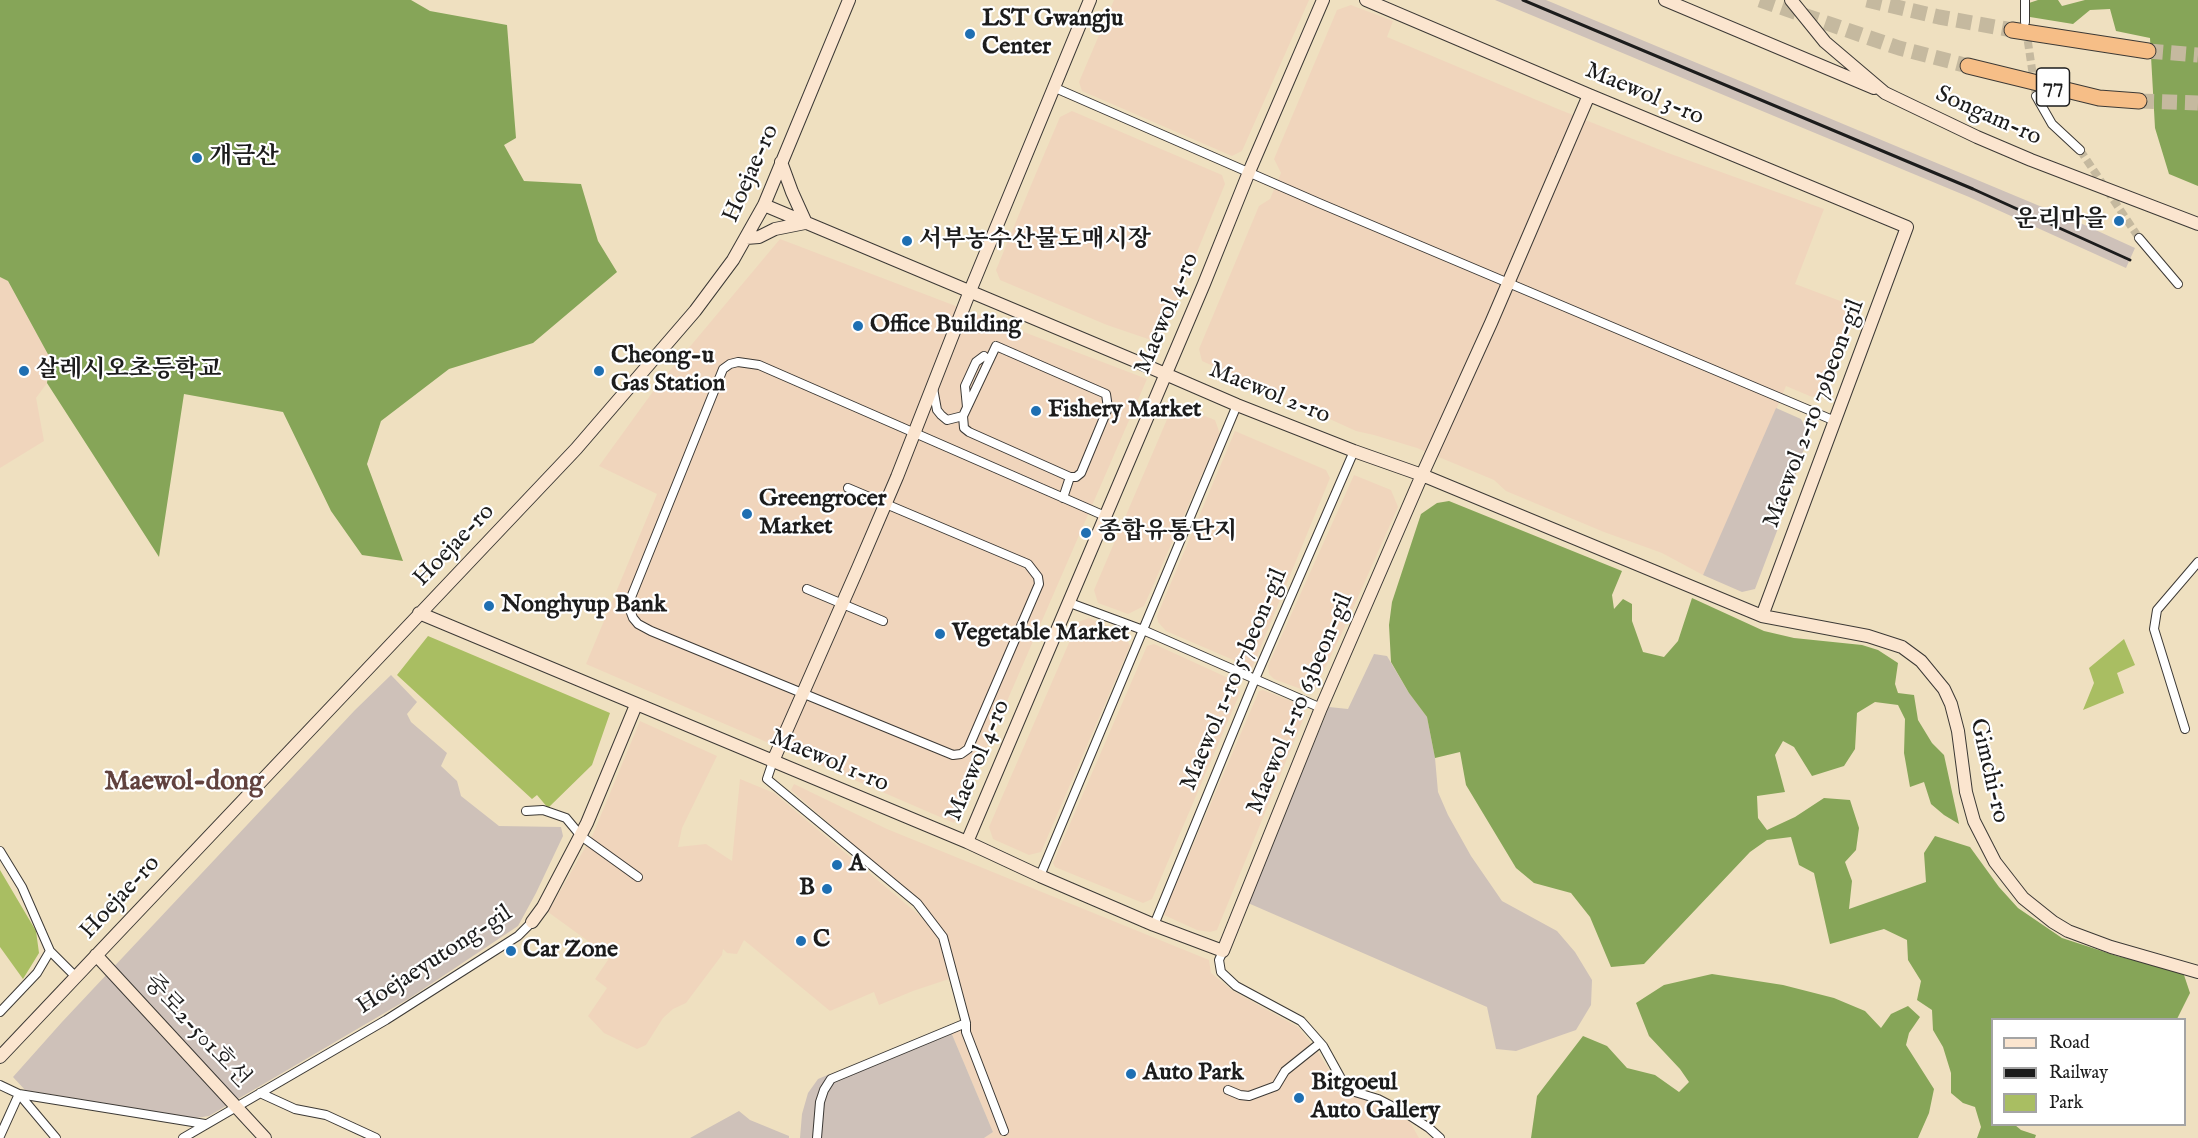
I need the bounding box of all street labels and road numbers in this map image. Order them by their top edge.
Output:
street label: Maewol 3-ro [1580,57,1708,133]
road number: 77 [2036,68,2070,106]
street label: Songam-ro [1931,81,2045,153]
street label: Hoejae-ro [718,121,786,227]
street label: Maewol 4-ro [1130,249,1206,379]
street label: Maewol 2-ro 79beon-gil [1758,296,1872,532]
street label: Maewol 2-ro [1204,357,1334,431]
street label: Hoejae-ro [408,499,502,593]
street label: Maewol 1-ro 57beon-gil [1175,565,1295,795]
street label: Maewol 1-ro 63beon-gil [1241,589,1361,819]
street label: Maewol 4-ro [941,696,1017,826]
street label: Gimchi-ro [1962,716,2014,826]
street label: Maewol 1-ro [765,724,893,800]
street label: Hoejae-ro [75,850,167,946]
street label: Hoejaeyutong-gil [352,900,518,1022]
street label: 중로2-501호선 [136,969,256,1095]

